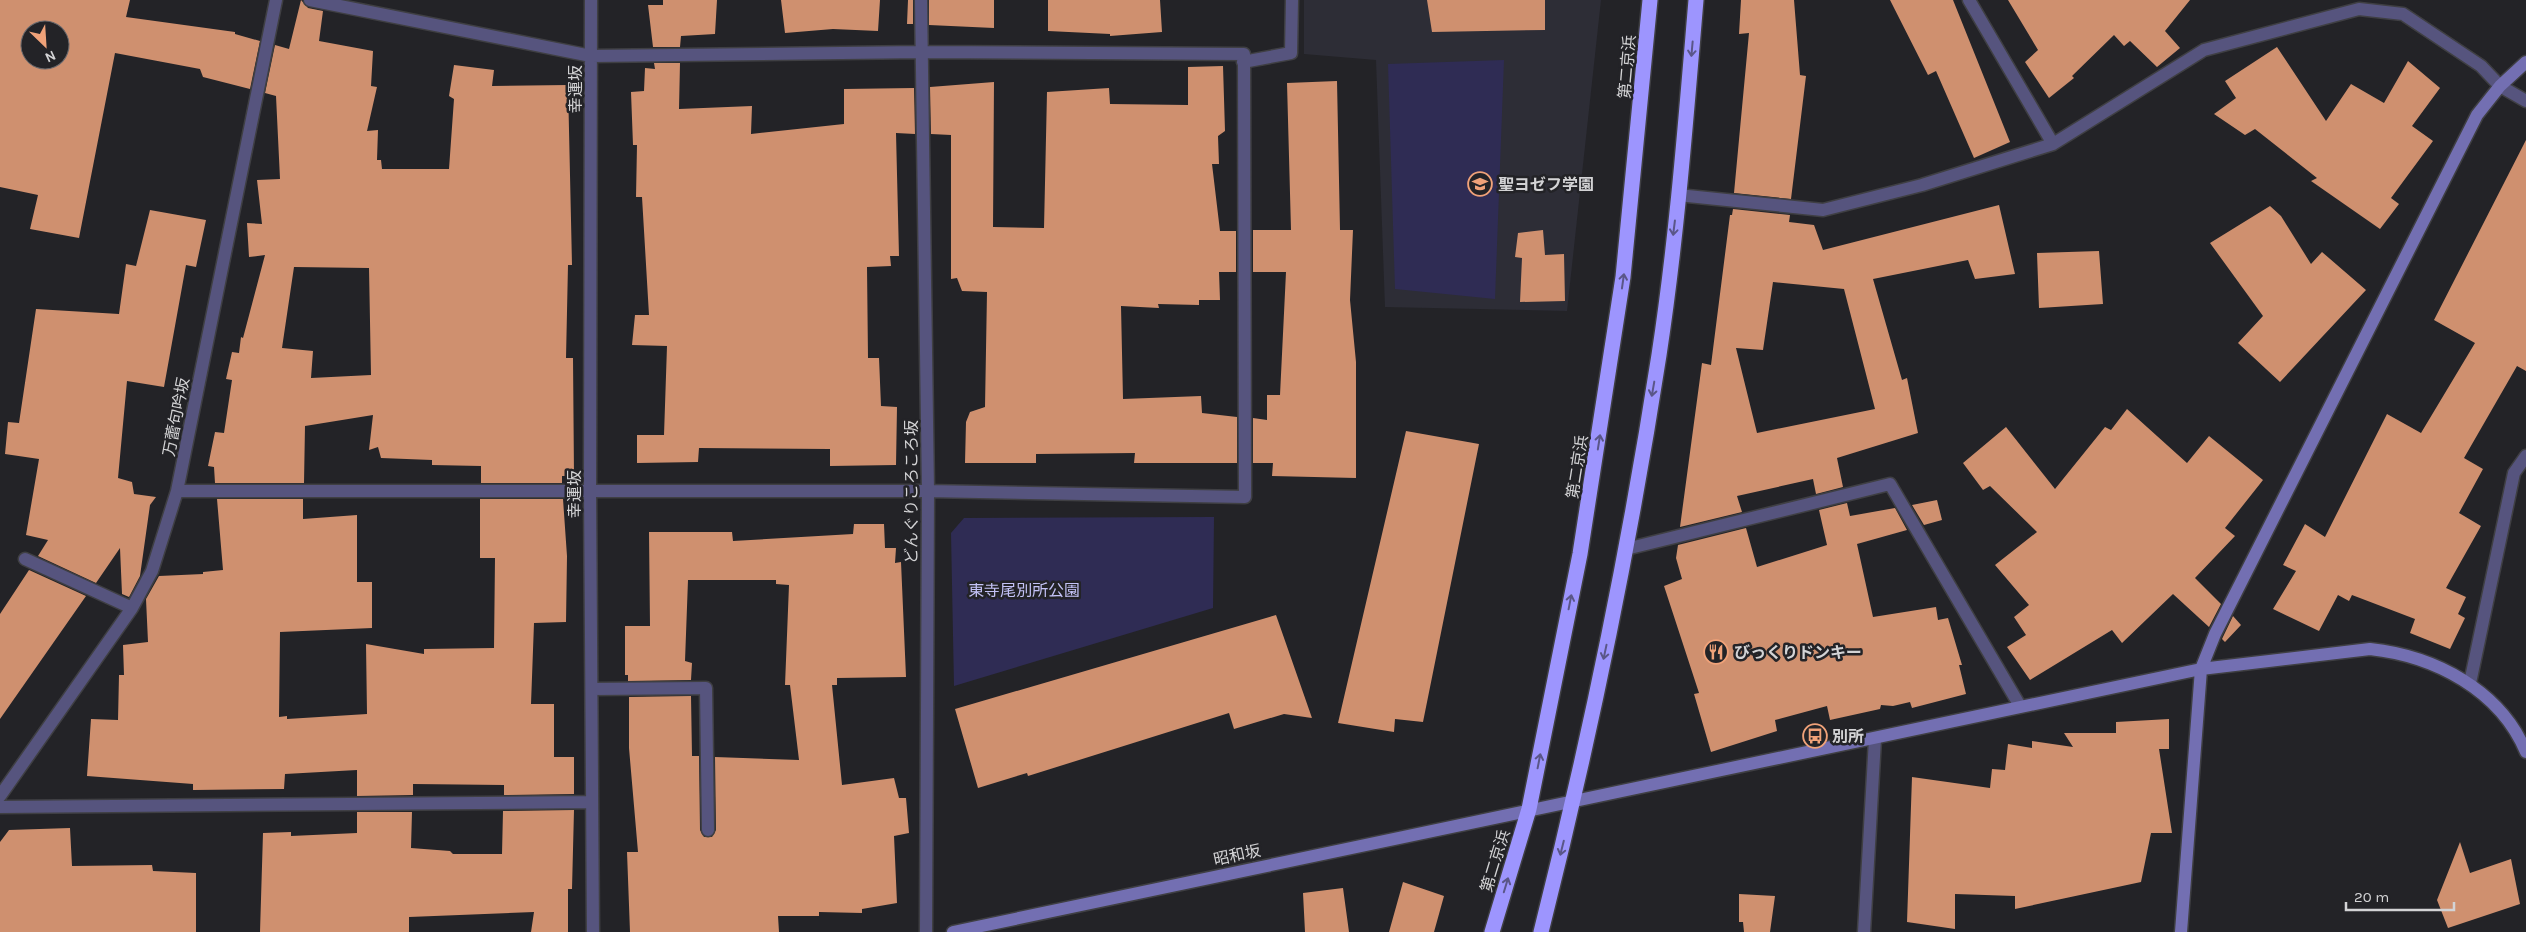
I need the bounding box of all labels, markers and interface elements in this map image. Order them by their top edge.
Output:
north arrow [20,20,70,70]
street label: 第二京浜 [1615,34,1639,100]
one-way arrow [1687,40,1697,56]
text: N [42,47,58,66]
street label: 幸運坂 [566,65,585,113]
school or university icon: 聖ヨゼフ学園 [1467,171,1493,197]
place label: 聖ヨゼフ学園 [1498,175,1594,194]
one-way arrow [1669,219,1679,235]
one-way arrow [1618,274,1628,290]
street label: 万蕾句吟坂 [159,376,193,458]
one-way arrow [1648,380,1658,396]
street label: どんぐりころころ坂 [902,420,921,564]
street label: 第二京浜 [1563,434,1591,500]
one-way arrow [1594,434,1604,450]
street label: 幸運坂 [565,470,584,518]
park label: 東寺尾別所公園 [968,581,1080,600]
one-way arrow [1566,594,1576,610]
restaurant icon: びっくりドンキー [1703,639,1729,665]
one-way arrow [1600,643,1609,659]
place label: びっくりドンキー [1734,643,1862,662]
bus stop icon: 別所 [1802,723,1828,749]
place label: 別所 [1832,727,1864,746]
one-way arrow [1534,754,1544,770]
street label: 第二京浜 [1477,828,1513,894]
one-way arrow [1557,839,1566,855]
street label: 昭和坂 [1212,841,1262,869]
one-way arrow [1502,878,1512,894]
scale bar [2346,880,2454,912]
text: 20 m [2354,888,2389,906]

